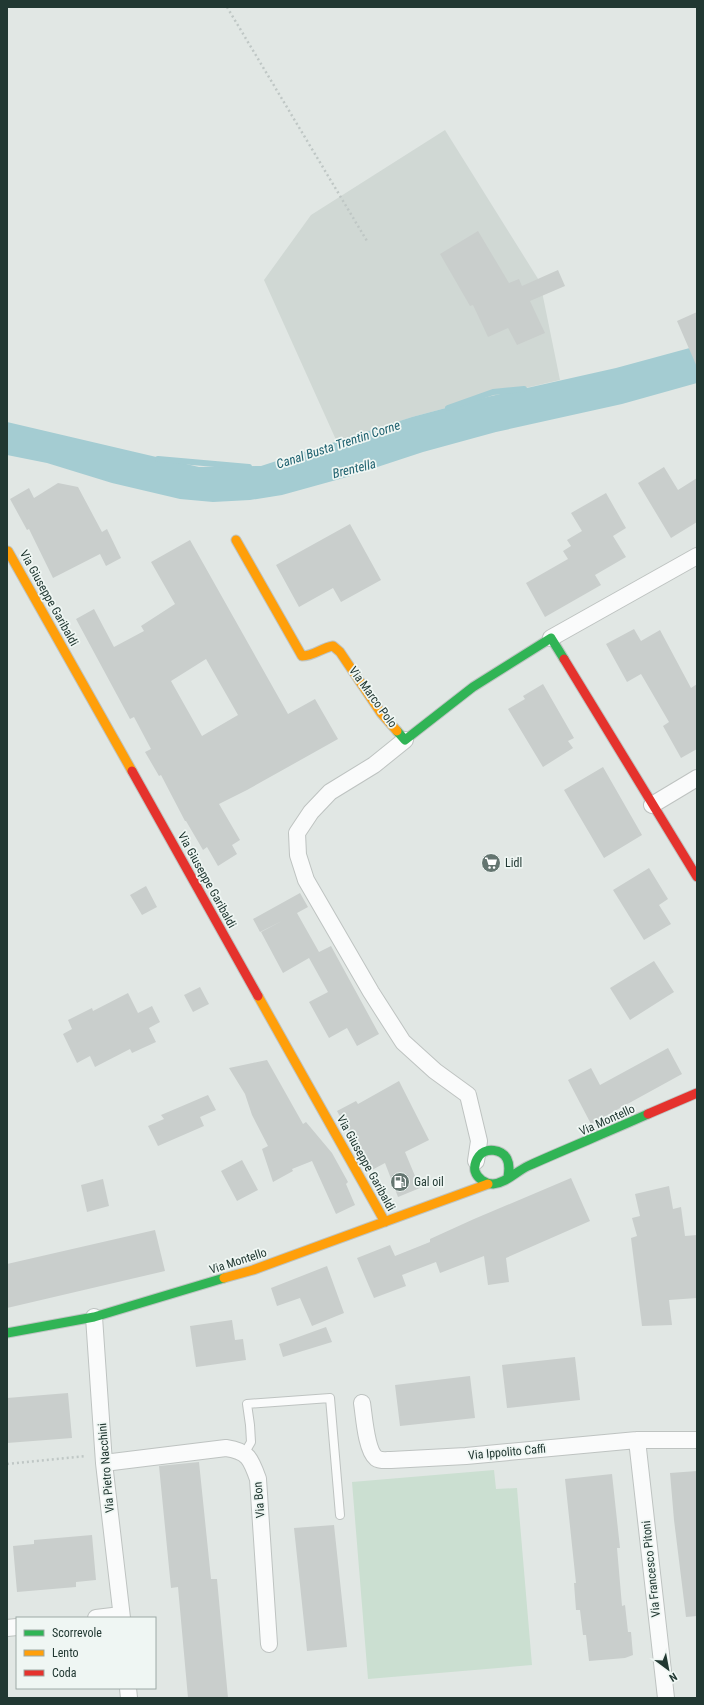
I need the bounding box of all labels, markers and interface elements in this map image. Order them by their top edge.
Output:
water label: Canal Busta Trentin Corne [274,417,402,472]
water label: Brentella [331,456,377,481]
street label: Via Giuseppe Garibaldi [17,548,81,648]
street label: Via Marco Polo [346,664,400,730]
street label: Via Giuseppe Garibaldi [175,830,239,930]
supermarket icon: Lidl [480,852,502,874]
place label: Lidl [505,856,522,870]
street label: Via Montello [577,1101,637,1139]
street label: Via Giuseppe Garibaldi [334,1113,398,1213]
fuel station icon: Gal oil [389,1171,411,1193]
place label: Gal oil [414,1175,444,1189]
street label: Via Montello [207,1245,269,1277]
street label: Via Pietro Nacchini [95,1422,117,1514]
street label: Via Ippolito Caffi [468,1442,547,1462]
street label: Via Bon [250,1481,268,1519]
street label: Via Francesco Pitoni [639,1520,663,1618]
legend [16,1617,156,1689]
text: Scorrevole [52,1626,102,1640]
text: Lento [52,1646,79,1660]
north arrow [648,1649,688,1689]
text: Coda [52,1666,77,1680]
text: N [667,1670,679,1684]

